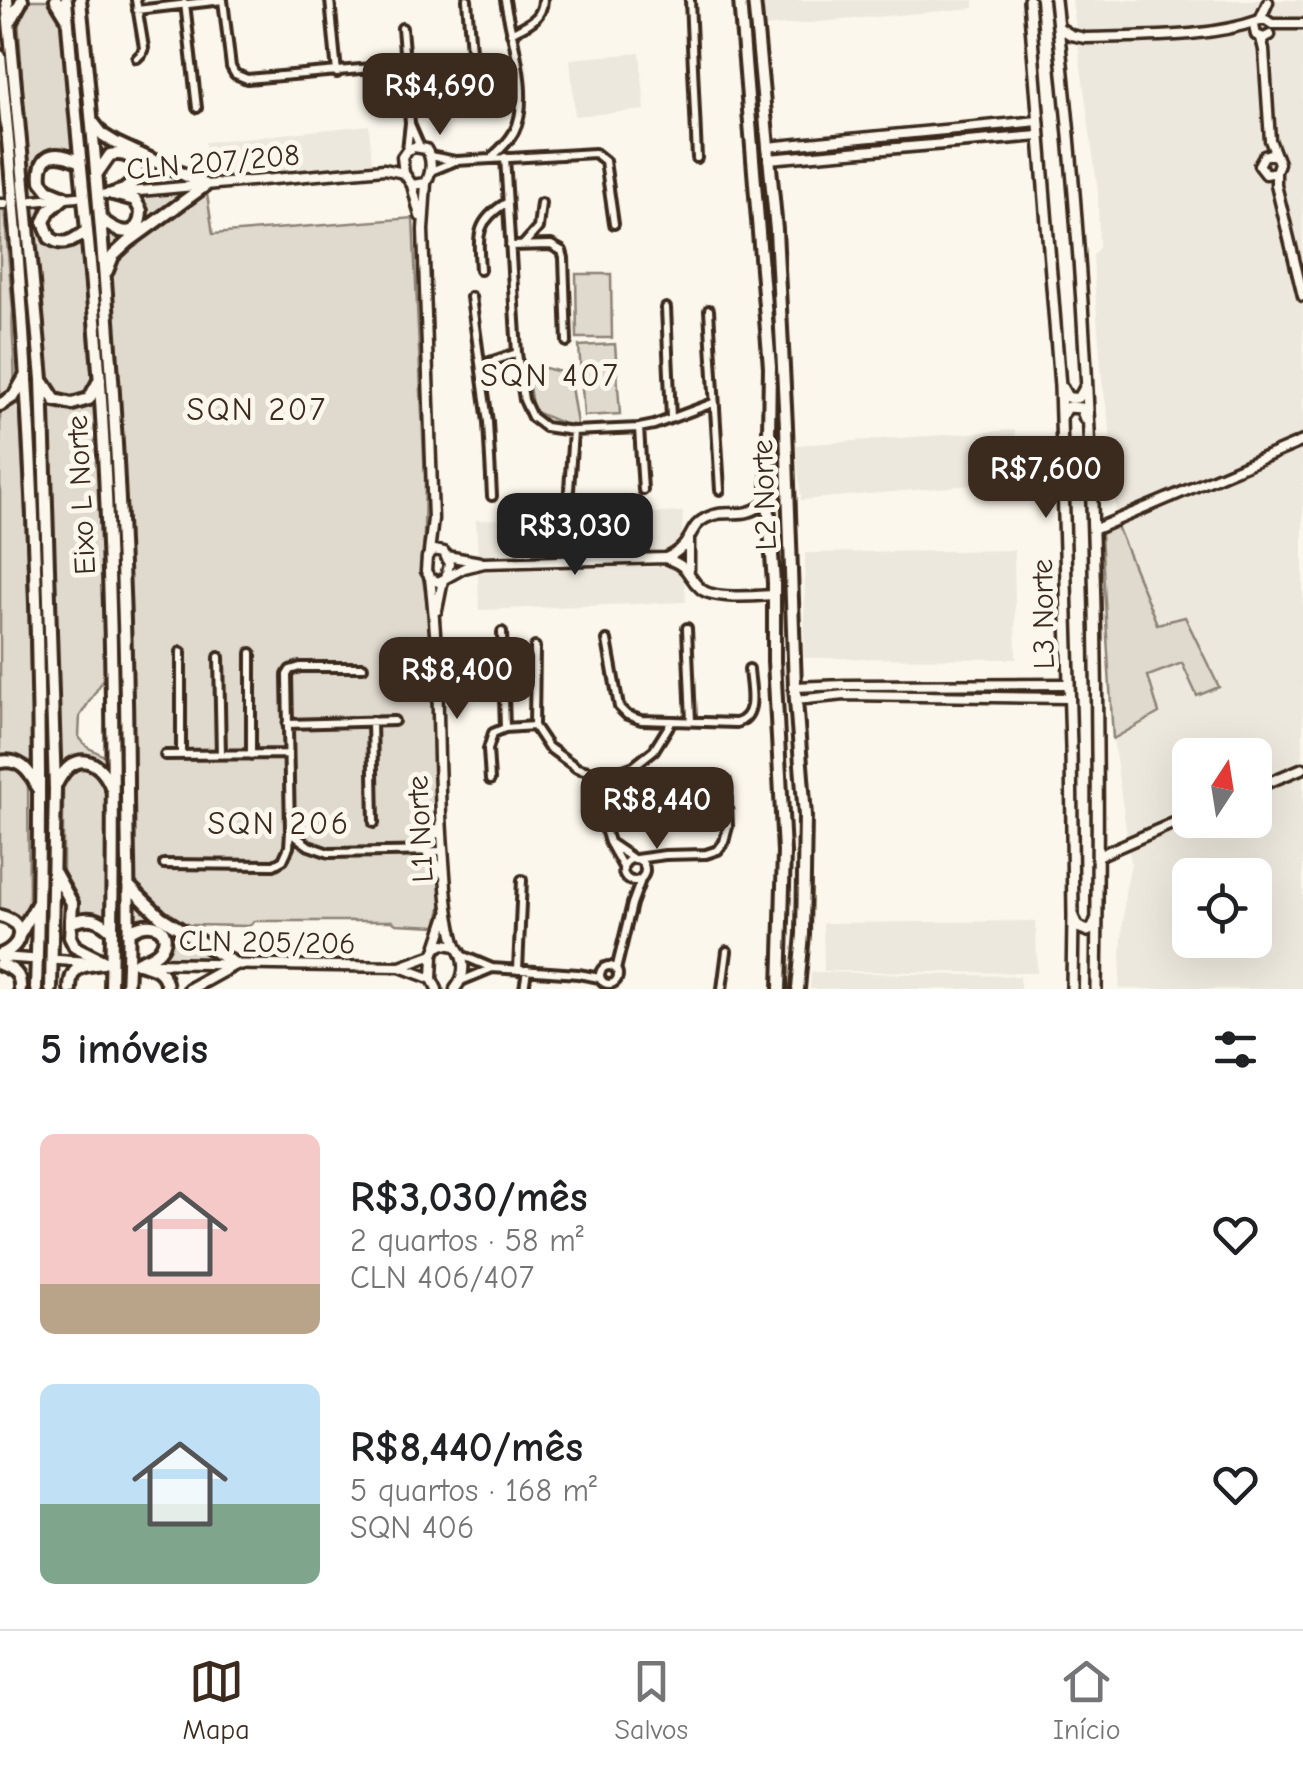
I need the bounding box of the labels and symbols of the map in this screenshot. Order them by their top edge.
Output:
pin: R$4,690 [348,53,532,138]
street label: CLN 207/208 [125,137,301,188]
district label: SQN 407 [480,357,620,394]
district label: SQN 207 [187,391,327,428]
street label: Eixo L Norte [60,414,103,576]
pin: R$7,600 [954,436,1138,521]
street label: L2 Norte [745,439,784,551]
pin: R$3,030 [483,493,667,578]
street label: L3 Norte [1025,558,1062,670]
pin: R$8,400 [365,637,549,722]
north arrow [1172,738,1272,838]
pin: R$8,440 [565,767,749,852]
street label: L1 Norte [400,775,441,883]
district label: SQN 206 [207,805,351,842]
street label: CLN 205/206 [178,923,356,962]

